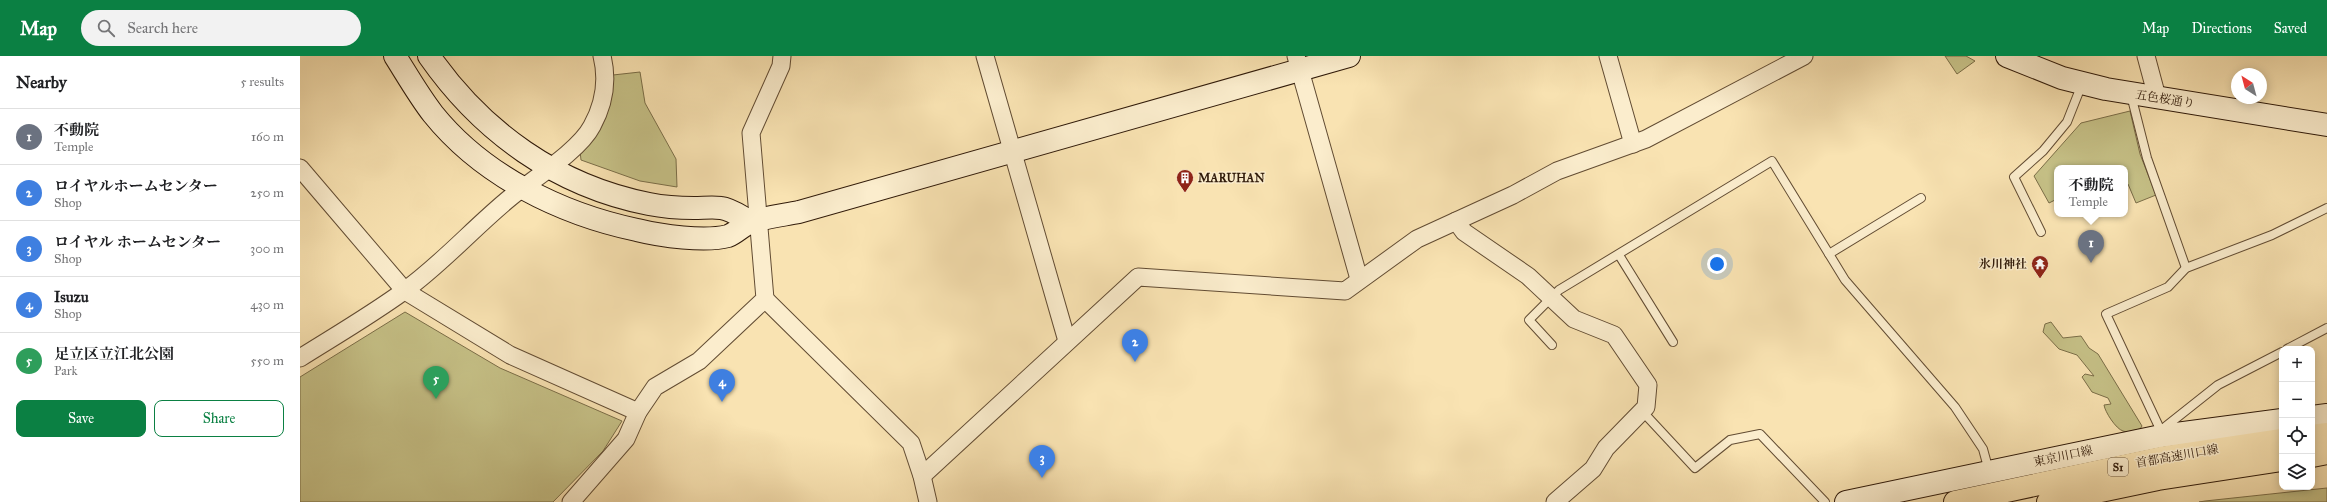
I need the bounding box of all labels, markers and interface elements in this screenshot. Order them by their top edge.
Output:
search box [81,10,361,46]
text: Map [20,17,57,40]
icon: search [95,17,117,39]
text: Search here [127,19,198,37]
text: Map [2142,20,2169,37]
text: Directions [2191,20,2252,37]
text: Saved [2274,20,2307,37]
north arrow [2231,68,2267,104]
text: Nearby [16,72,67,93]
text: 5 results [240,74,284,90]
street label: 五色桜通り [2134,87,2196,111]
text: 不動院 [54,121,99,139]
text: 1 [26,129,32,145]
text: 160 m [251,129,284,145]
text: Temple [54,139,94,155]
popup [2054,165,2128,217]
building icon: MARUHAN [1175,168,1195,193]
place label: MARUHAN [1198,171,1265,185]
text: 不動院 [2068,176,2114,194]
text: ロイヤルホームセンター [54,177,218,195]
text: 2 [26,185,32,201]
text: 250 m [250,185,284,201]
text: Temple [2068,194,2108,210]
text: Shop [54,195,82,211]
pin: 1 [2078,230,2104,263]
text: ロイヤル ホームセンター [54,233,221,251]
text: 3 [26,241,32,257]
text: 300 m [250,241,284,257]
text: Shop [54,251,82,267]
your location [1707,254,1727,274]
temple icon: 氷川神社 [2030,254,2050,279]
place label: 氷川神社 [1979,257,2027,271]
text: Isuzu [54,288,89,306]
text: 4 [25,297,33,313]
text: 430 m [250,297,284,313]
text: Shop [54,306,82,322]
pin: 2 [1122,329,1148,362]
text: 足立区立江北公園 [54,345,174,363]
map controls [2279,346,2315,490]
button: + [2279,346,2315,382]
text: 5 [26,353,32,369]
text: 550 m [251,353,284,369]
text: Park [54,363,78,379]
pin: 5 [423,366,449,399]
pin: 4 [709,369,735,402]
button: − [2279,382,2315,418]
button: Save [16,400,146,437]
button: Share [154,400,284,437]
button: locate [2279,418,2315,454]
street label: 首都高速川口線 [2134,442,2220,470]
street label: 東京川口線 [2032,443,2094,469]
pin: 3 [1029,445,1055,478]
button: layers [2279,454,2315,490]
road number: S1 [2108,458,2128,476]

